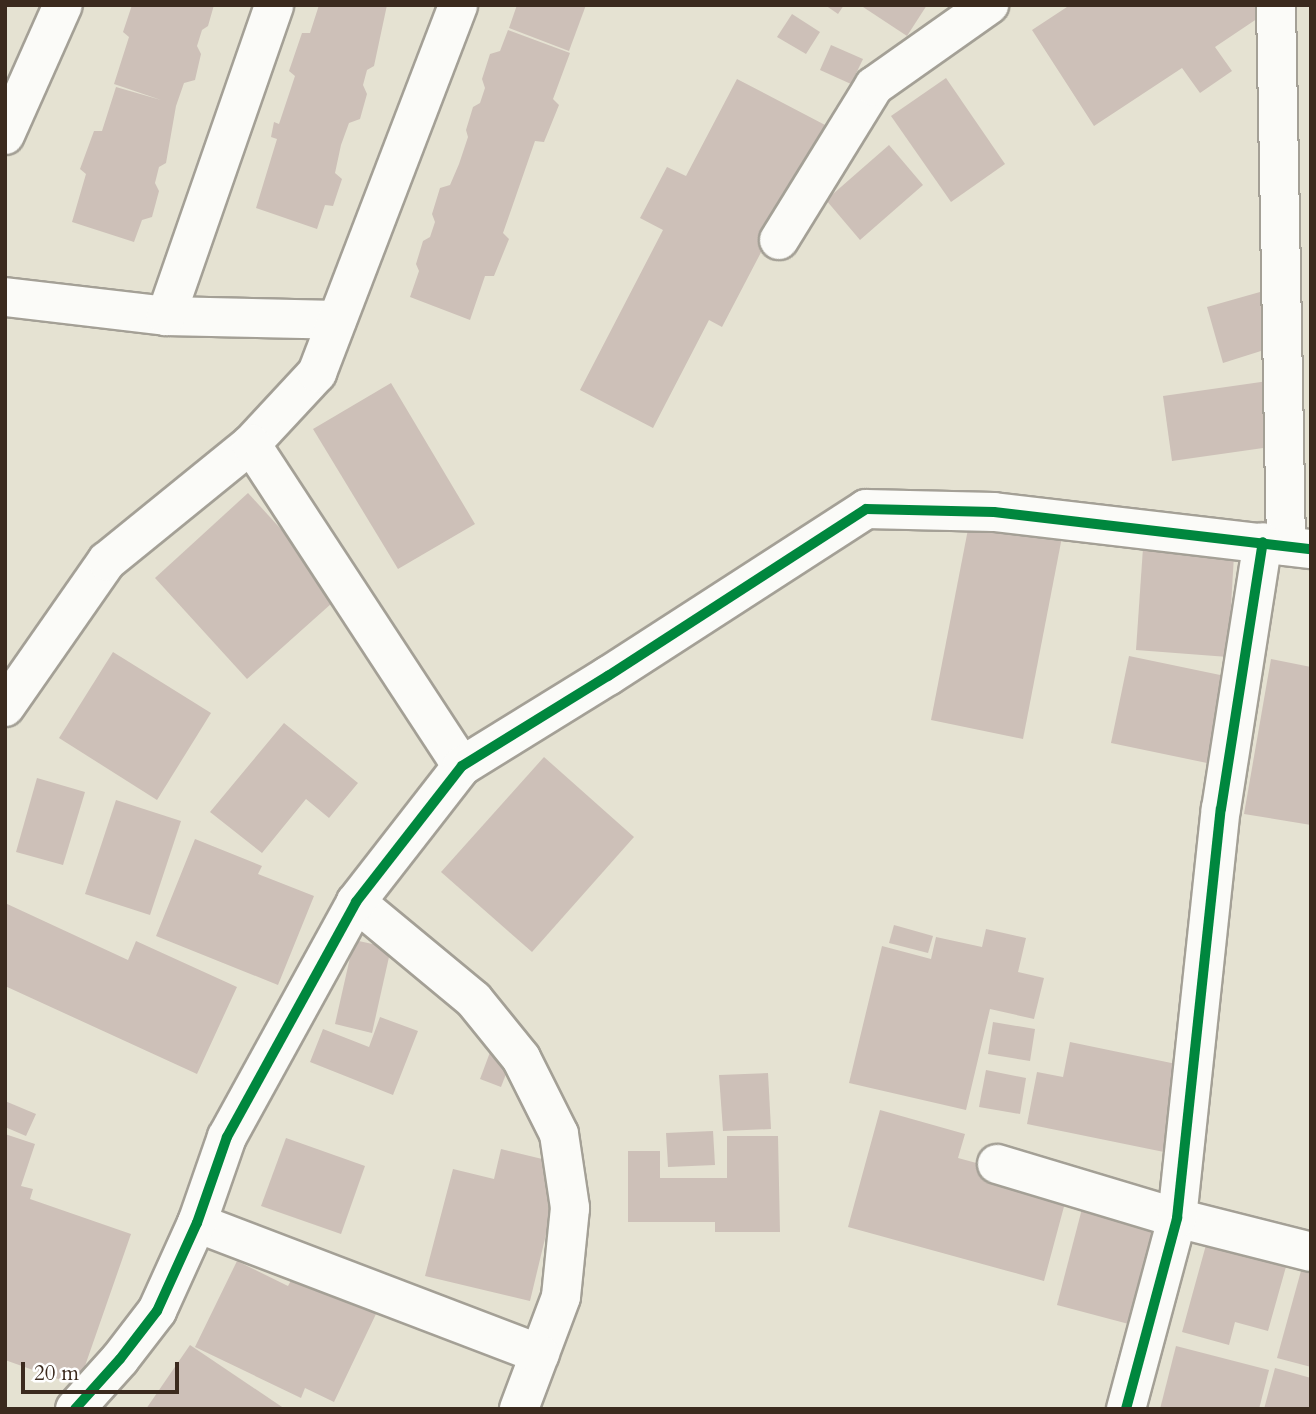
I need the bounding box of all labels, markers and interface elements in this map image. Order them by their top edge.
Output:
scale bar [24,1348,182,1392]
text: 20 m [34,1359,79,1388]

